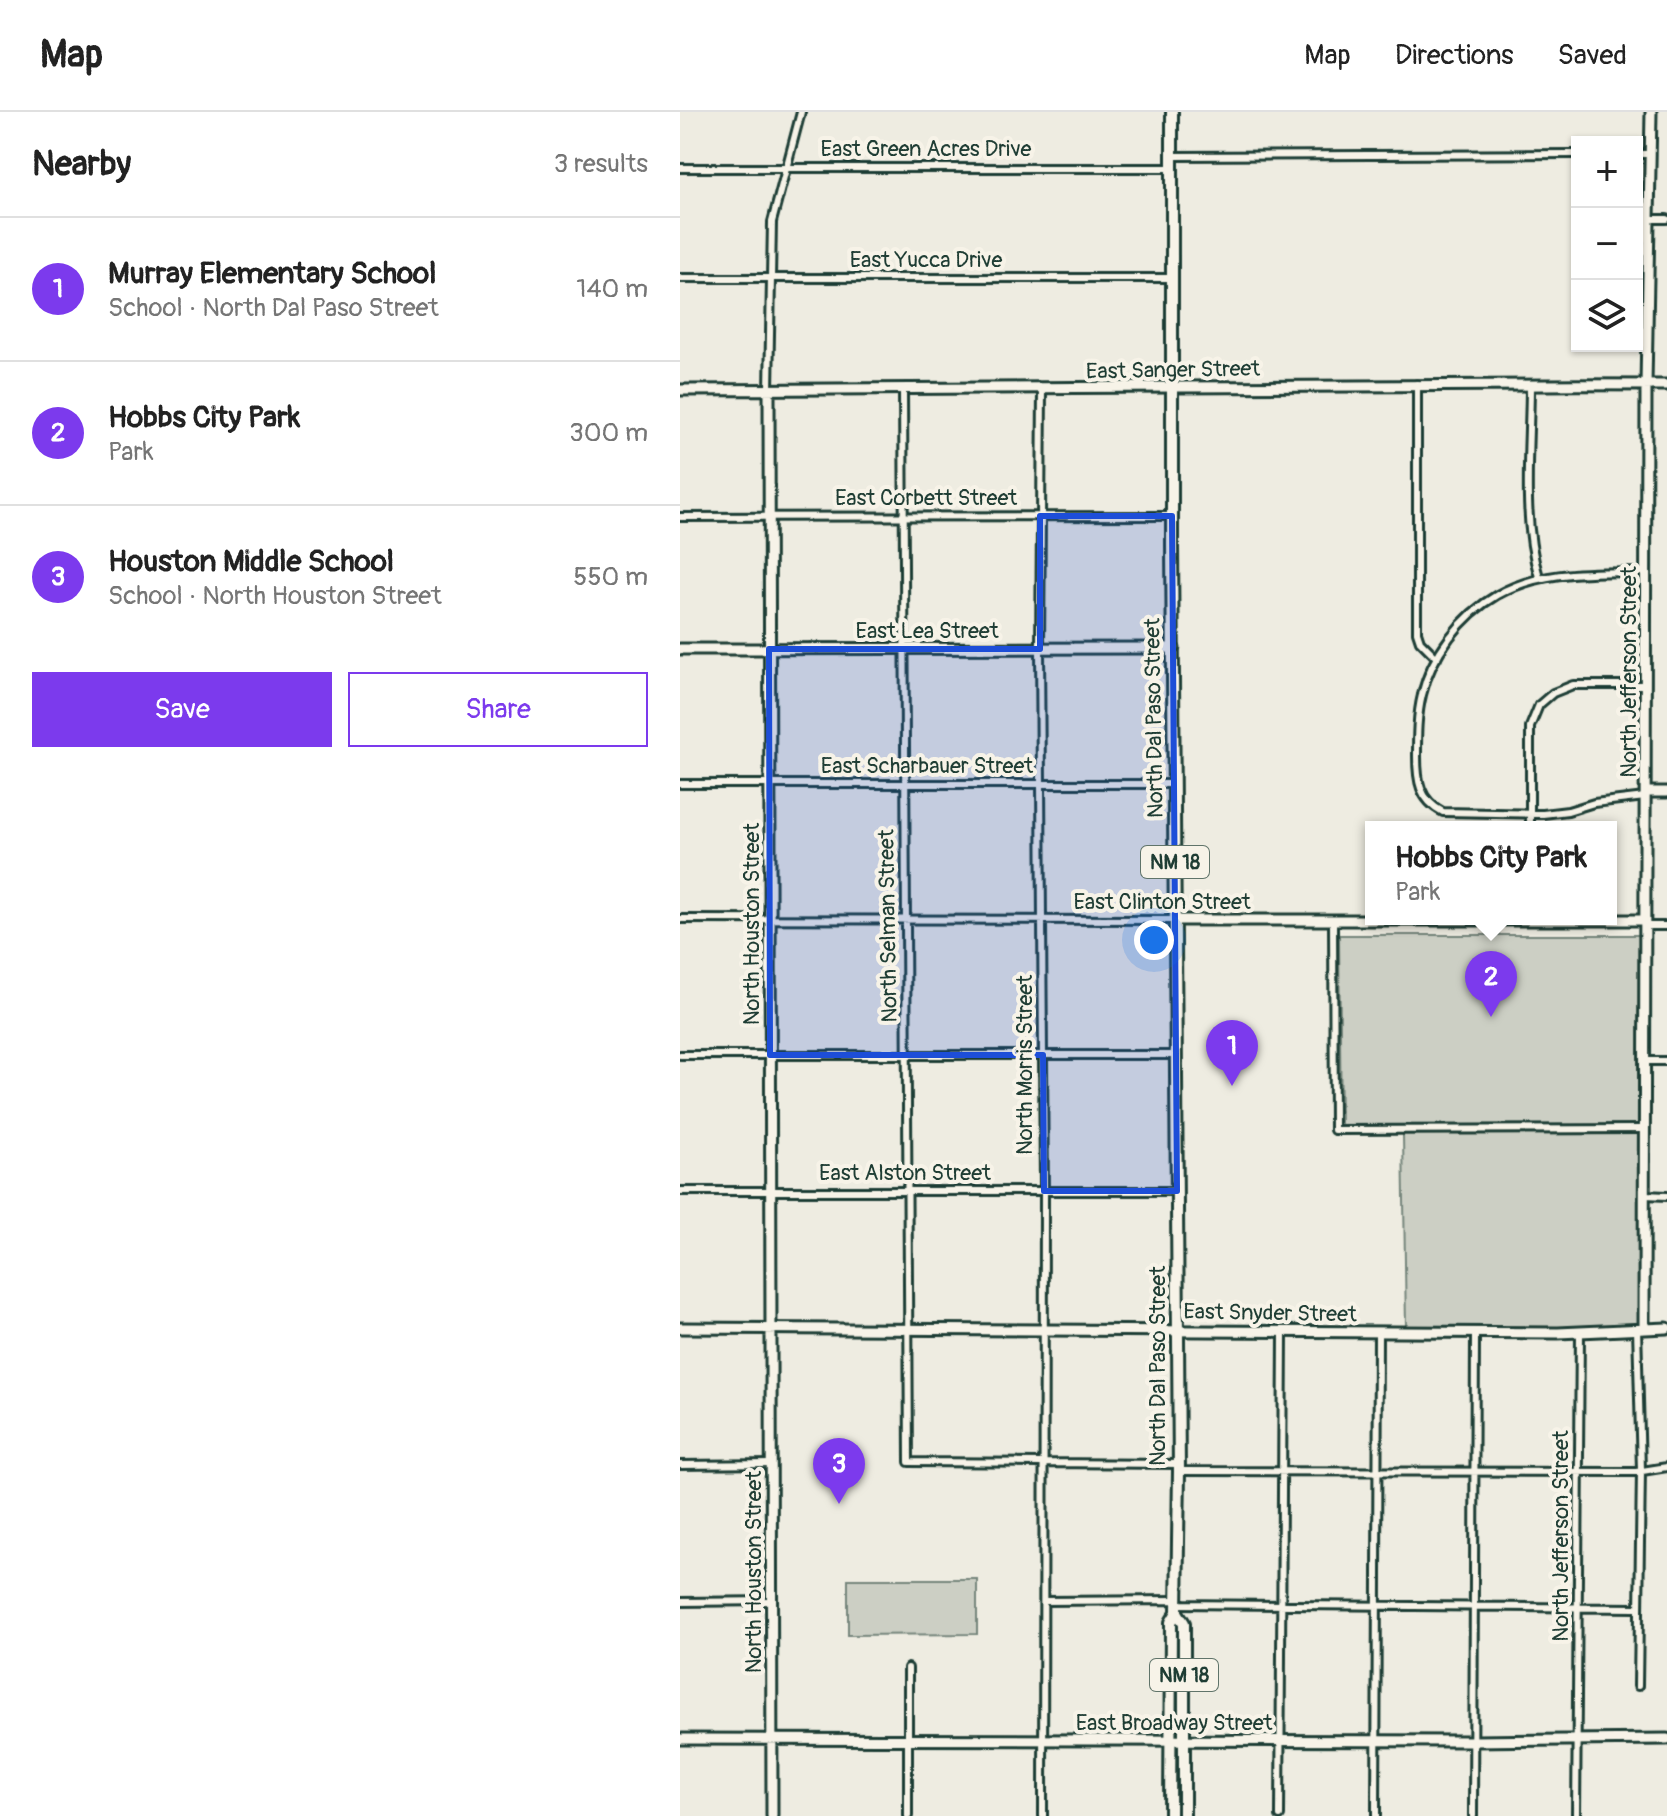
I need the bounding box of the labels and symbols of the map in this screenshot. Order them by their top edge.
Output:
street label: East Green Acres Drive [821,135,1032,163]
street label: East Yucca Drive [850,246,1002,274]
street label: East Sanger Street [1086,354,1260,386]
street label: East Corbett Street [835,484,1017,512]
street label: North Jefferson Street [1615,566,1643,778]
street label: East Lea Street [855,617,999,645]
street label: North Dal Paso Street [1138,618,1170,818]
street label: East Scharbauer Street [821,752,1033,780]
street label: North Houston Street [738,823,766,1025]
street label: North Selman Street [872,829,904,1023]
road number: NM 18 [1141,846,1209,878]
street label: East Clinton Street [1073,888,1251,916]
your location [1134,920,1174,960]
pin: 2 [1465,951,1517,1017]
street label: North Morris Street [1011,975,1039,1155]
pin: 1 [1206,1020,1258,1086]
street label: East Alston Street [819,1159,991,1187]
street label: North Dal Paso Street [1144,1266,1172,1466]
street label: East Snyder Street [1183,1297,1357,1329]
street label: North Jefferson Street [1547,1430,1575,1642]
pin: 3 [813,1438,865,1504]
street label: North Houston Street [740,1471,768,1673]
road number: NM 18 [1150,1659,1218,1691]
street label: East Broadway Street [1076,1709,1273,1737]

